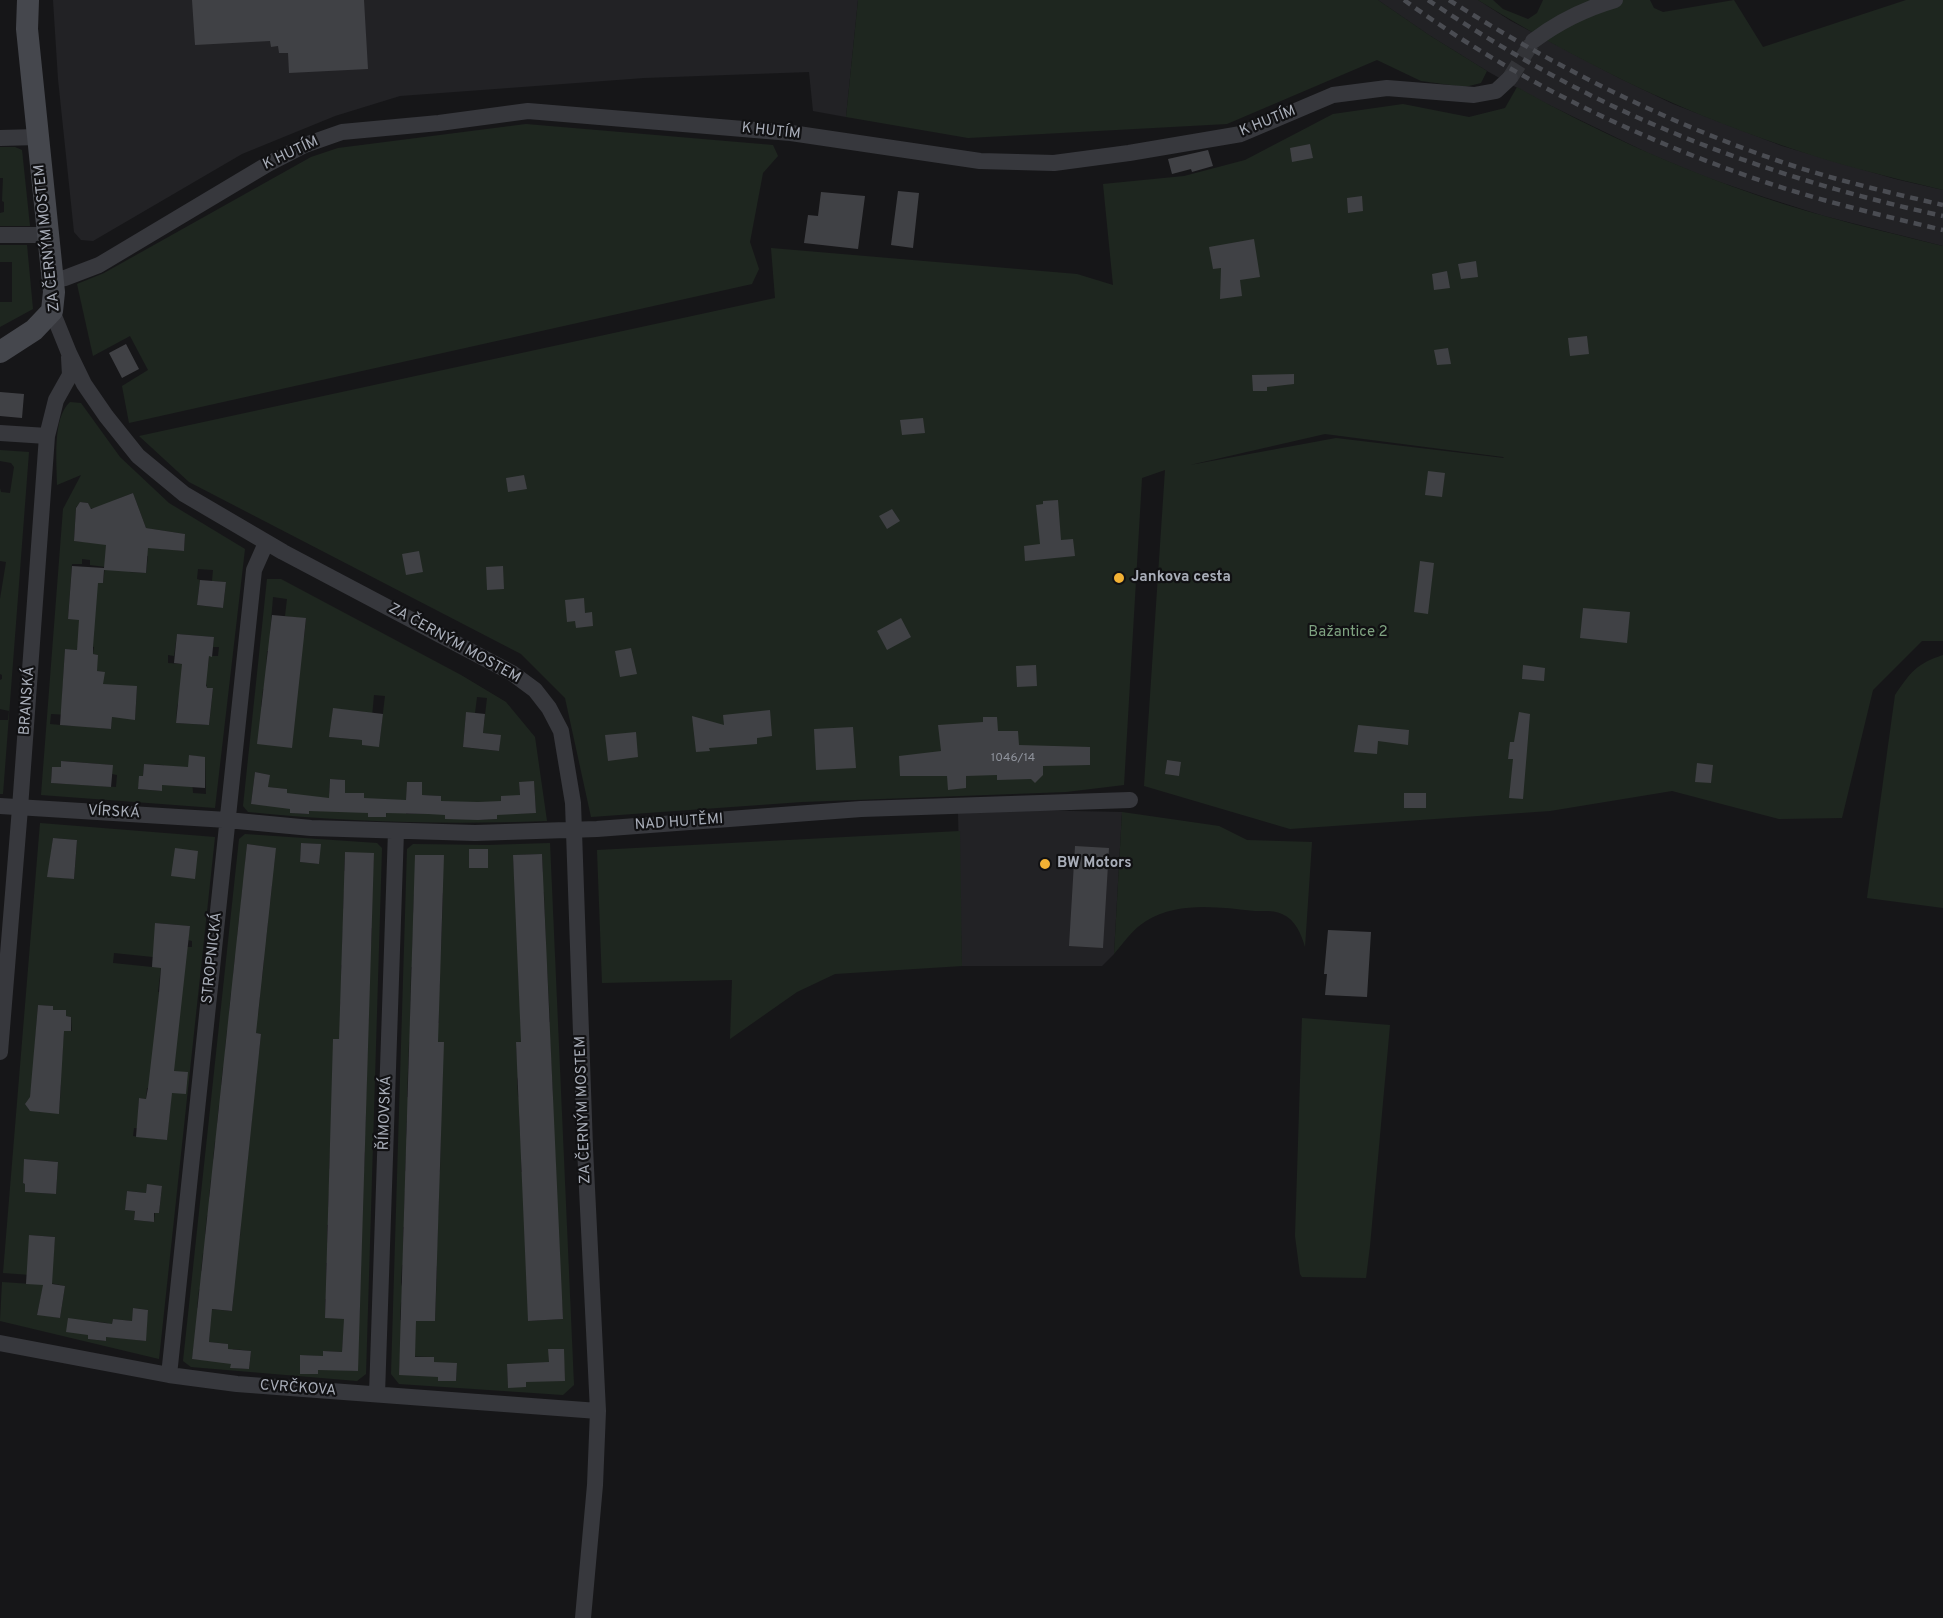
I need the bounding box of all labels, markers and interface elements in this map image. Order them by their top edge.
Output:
street label: K HUTÍM [1237,103,1299,141]
street label: K HUTÍM [741,120,801,144]
street label: K HUTÍM [260,133,322,175]
street label: ZA ČERNÝM MOSTEM [31,163,65,313]
place label: Jankova cesta [1131,569,1231,587]
marker: Jankova cesta [1112,571,1126,585]
street label: ZA ČERNÝM MOSTEM [385,600,523,688]
park label: Bažantice 2 [1308,624,1388,642]
street label: BRANSKÁ [17,666,39,736]
house number: 1046/14 [991,752,1035,766]
street label: VÍRSKÁ [87,803,141,823]
street label: NAD HUTĚMI [634,811,724,835]
place label: BW Motors [1057,855,1132,873]
marker: BW Motors [1038,857,1052,871]
street label: STROPNICKÁ [199,911,227,1005]
street label: ZA ČERNÝM MOSTEM [572,1036,596,1184]
street label: ŘÍMOVSKÁ [376,1075,396,1151]
street label: CVRČKOVA [259,1377,337,1401]

